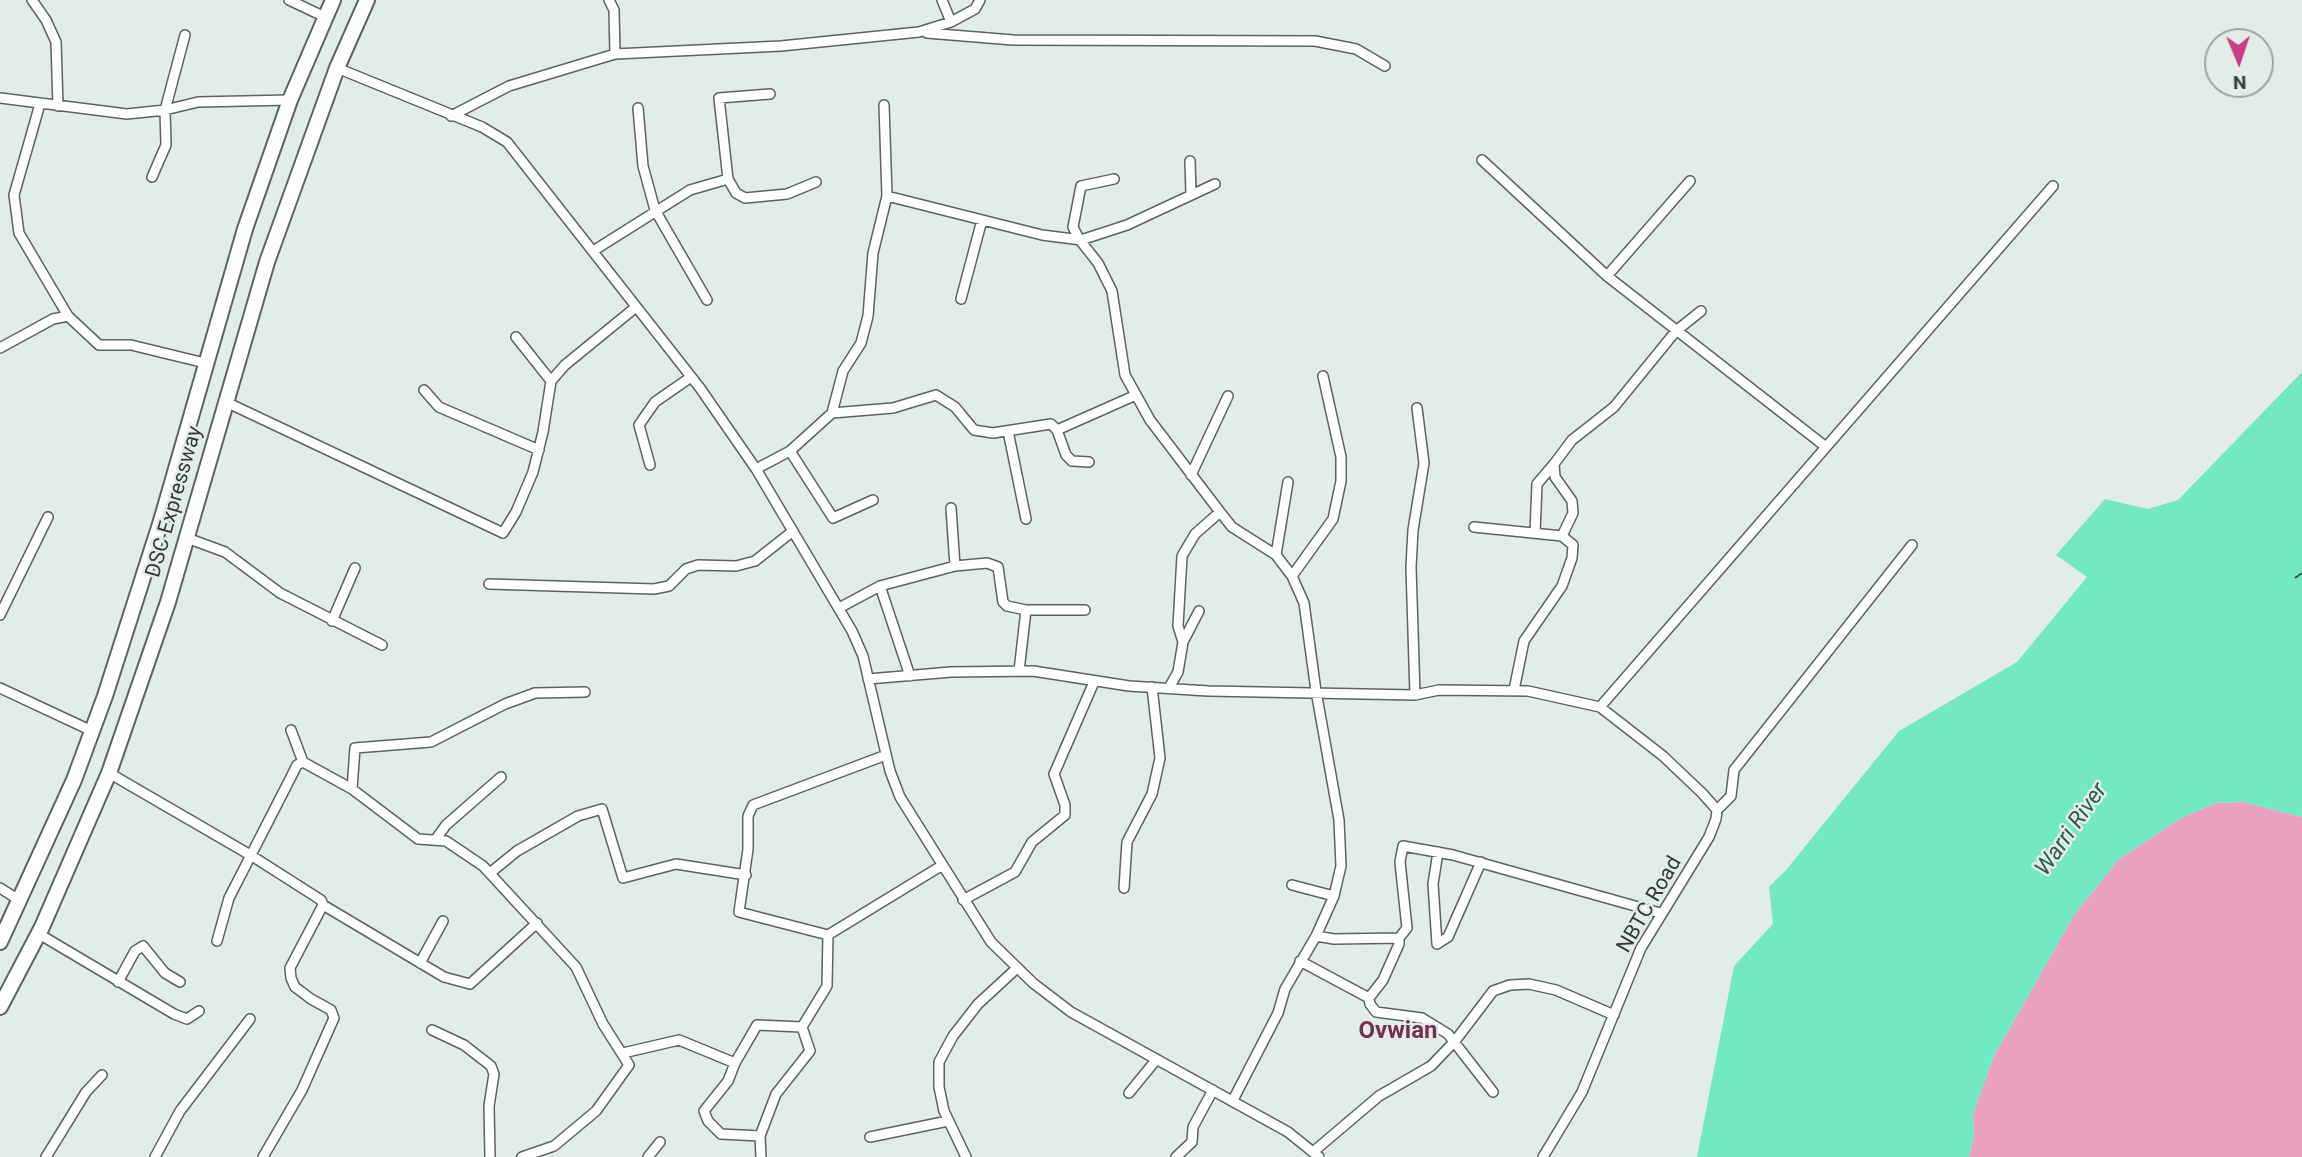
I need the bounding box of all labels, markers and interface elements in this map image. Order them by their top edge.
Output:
north arrow [2204,28,2274,98]
text: N [2233,71,2247,94]
street label: DSC Expressway [141,424,209,580]
water label: Warri River [2030,778,2114,882]
street label: NBTC Road [1612,852,1688,958]
district label: Ovwian [1359,1018,1437,1046]

